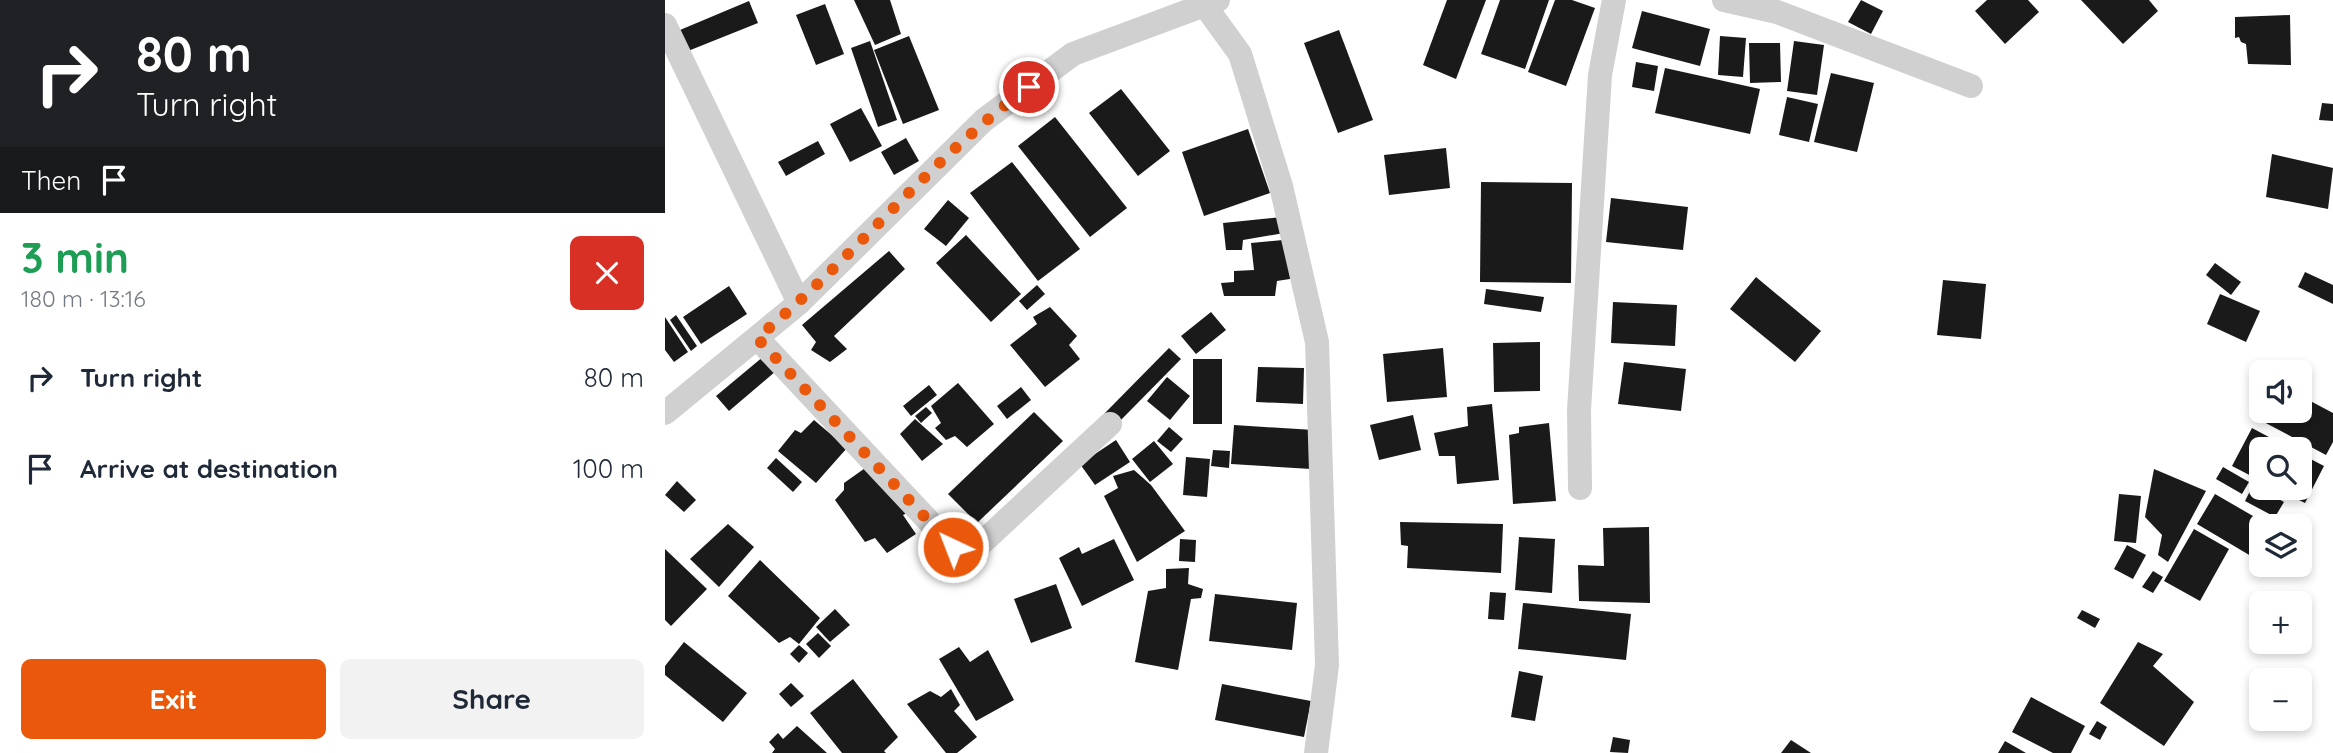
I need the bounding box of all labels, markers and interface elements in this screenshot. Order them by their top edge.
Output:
text: 80 m [136,23,252,84]
icon: right [21,28,112,119]
pin [999,57,1059,117]
icon: arrive [1010,68,1048,106]
text: Turn right [136,84,277,124]
icon: arrive [95,161,133,199]
text: Then [21,164,81,197]
text: 3 min [21,231,129,284]
button: close [570,236,644,310]
text: 180 m · 13:16 [21,284,146,313]
icon: right [21,359,59,397]
map controls [2249,360,2312,731]
button: sound [2249,360,2312,423]
text: Turn right [80,361,202,394]
text: 80 m [584,361,644,394]
button: search [2249,437,2312,500]
icon: arrive [21,450,59,488]
text: Arrive at destination [80,452,338,485]
text: 100 m [573,452,644,485]
position arrow [916,510,990,584]
button: layers [2249,514,2312,577]
button: + [2249,591,2312,654]
button: Exit [21,659,326,739]
button: Share [340,659,644,739]
button: − [2249,668,2312,731]

